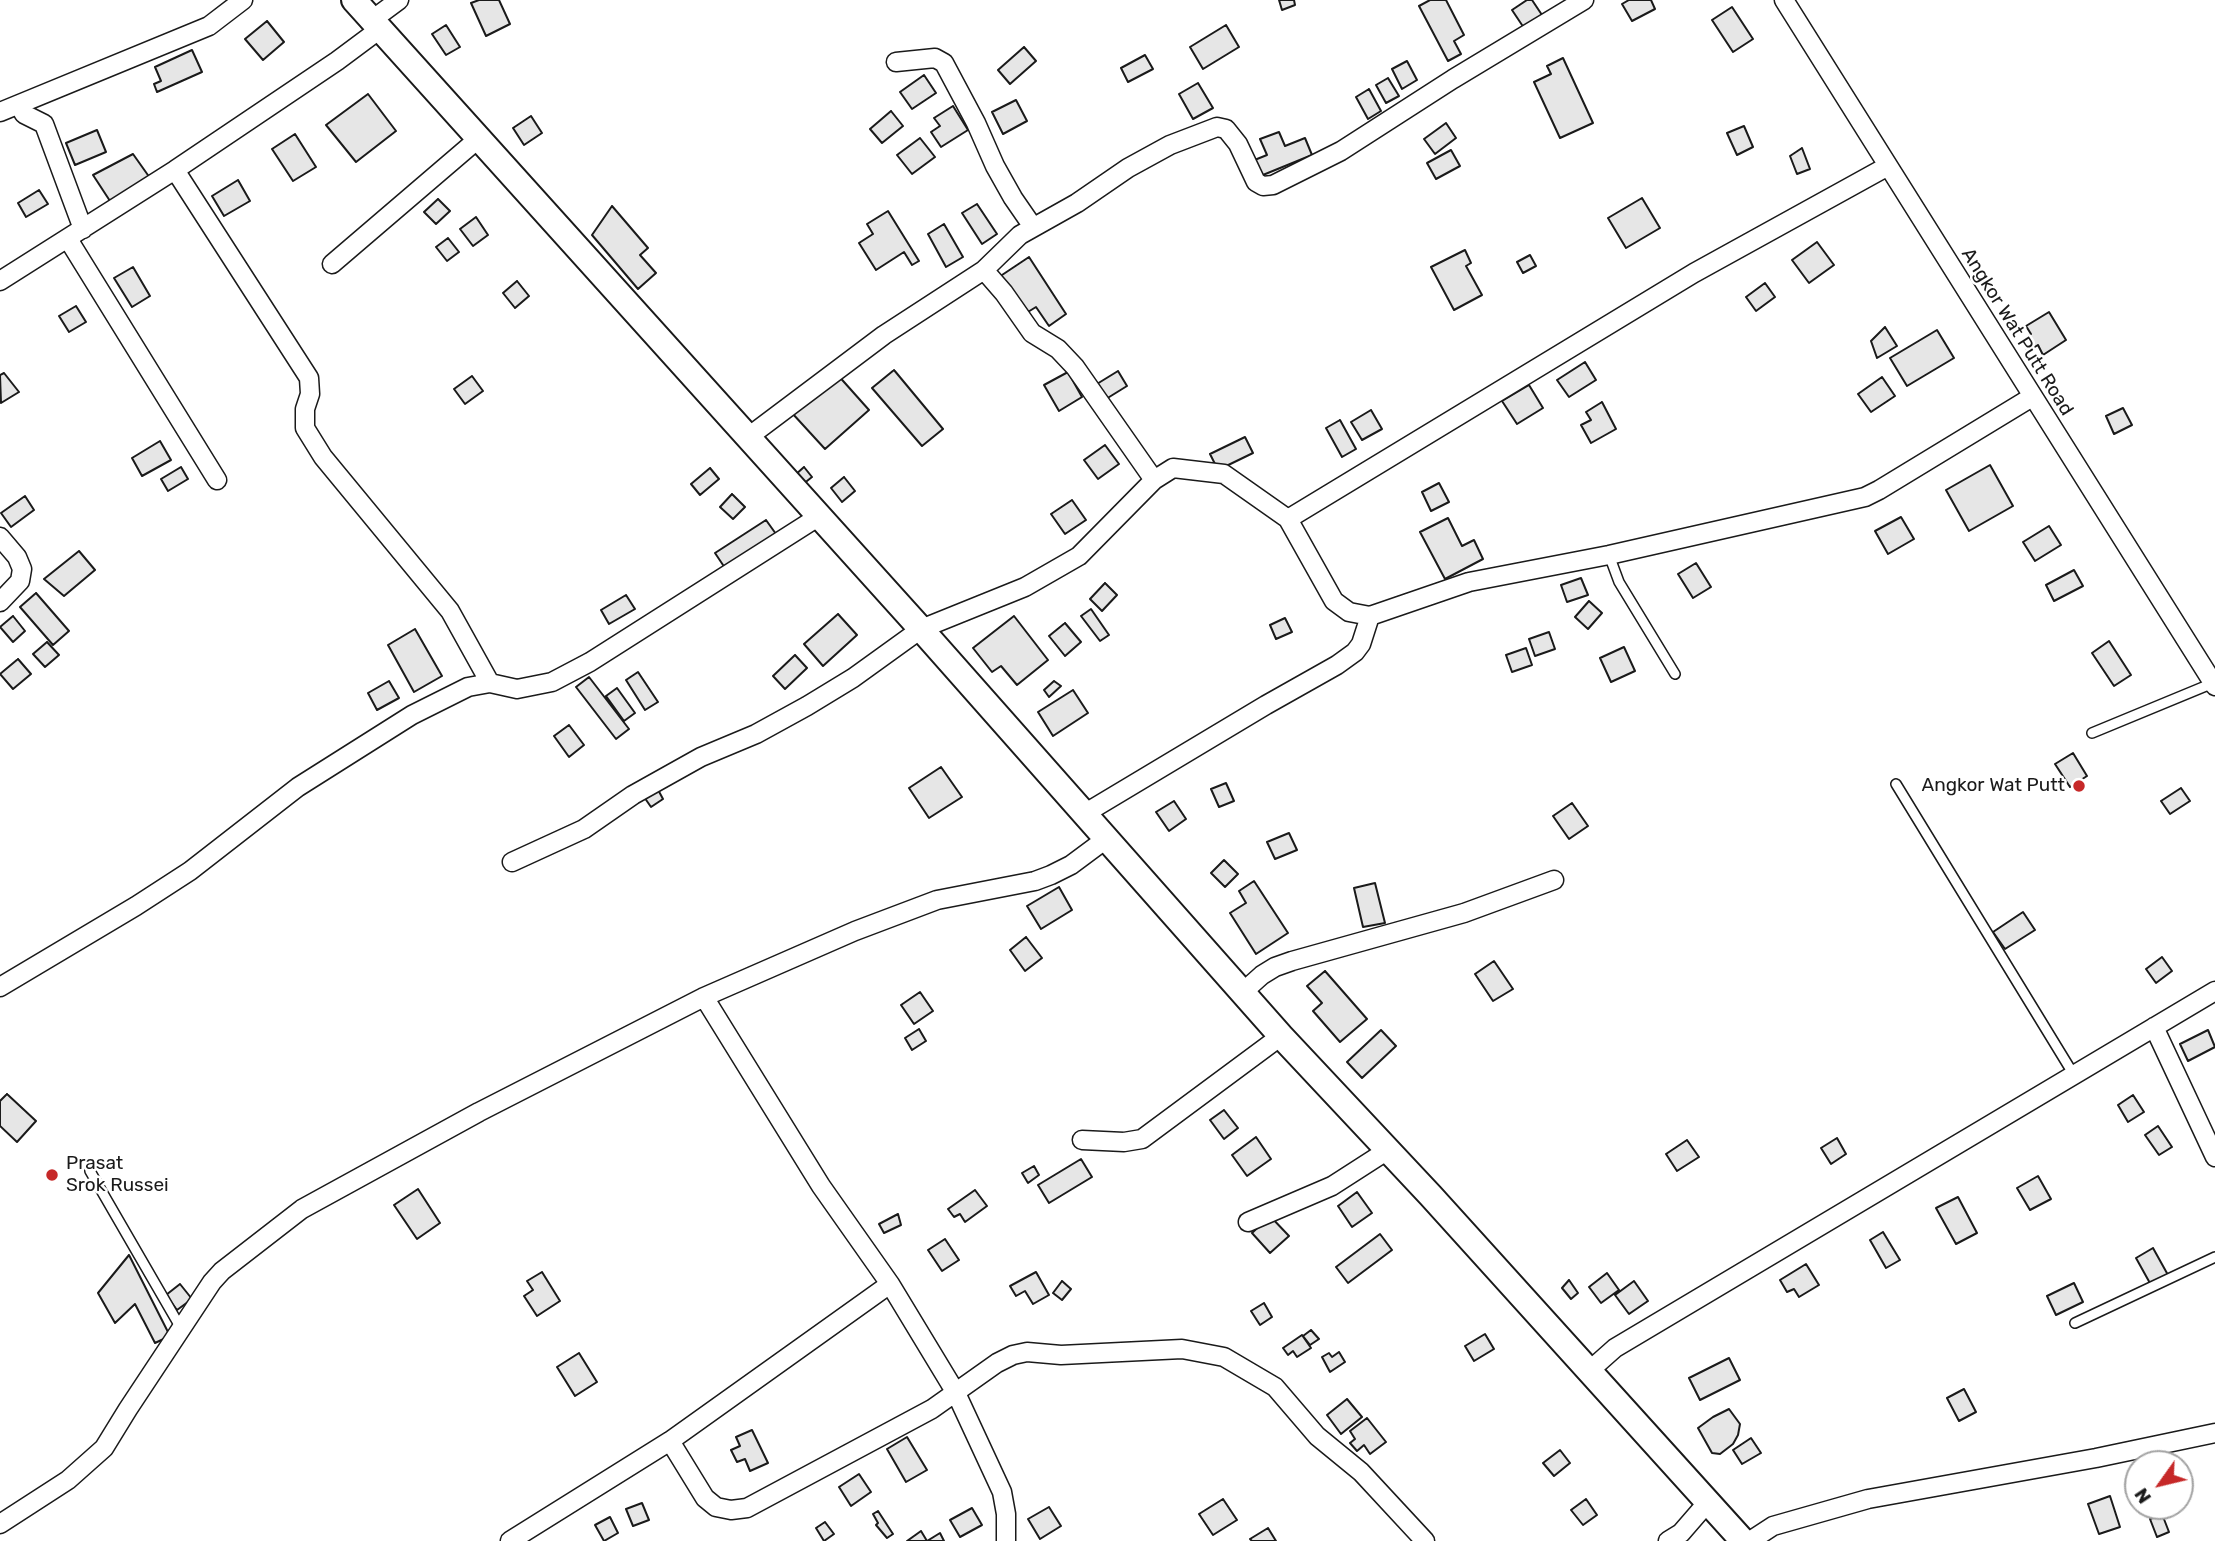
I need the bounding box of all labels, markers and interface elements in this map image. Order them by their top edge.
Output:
street label: Angkor Wat Putt Road [1956,244,2078,420]
place label: Angkor Wat Putt [1922,775,2065,797]
marker: Angkor Wat Putt [2071,778,2087,794]
place label: Prasat Srok Russei [66,1153,169,1197]
marker: Prasat Srok Russei [44,1167,60,1183]
north arrow [2124,1450,2194,1520]
text: N [2129,1484,2156,1508]

